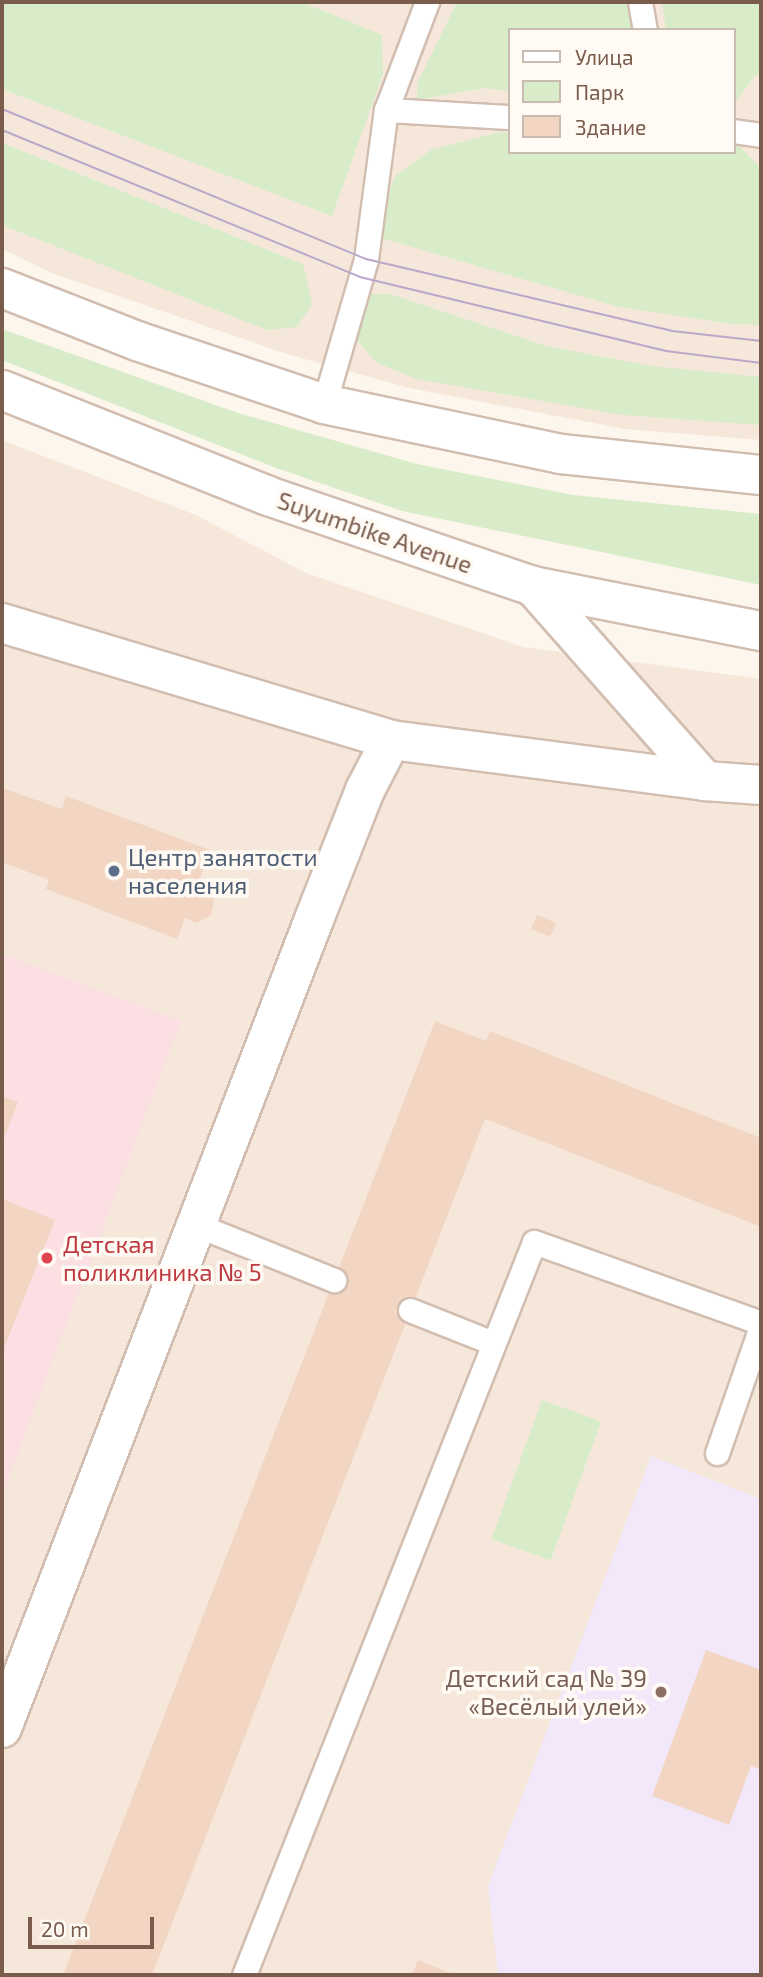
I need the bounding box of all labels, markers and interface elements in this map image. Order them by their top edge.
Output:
legend [508,28,735,154]
text: Улица [575,44,634,69]
text: Парк [575,79,624,104]
text: Здание [575,114,646,139]
street label: Suyumbike Avenue [274,485,476,579]
place label: Центр занятости населения [128,843,318,899]
marker: Центр занятости населения [106,863,122,879]
place label: Детская поликлиника № 5 [63,1230,262,1286]
marker: Детская поликлиника № 5 [37,1248,57,1268]
place label: Детский сад № 39 «Весёлый улей» [446,1664,647,1720]
marker: Детский сад № 39 «Весёлый улей» [653,1684,669,1700]
scale bar [32,1904,158,1948]
text: 20 m [41,1916,89,1941]

